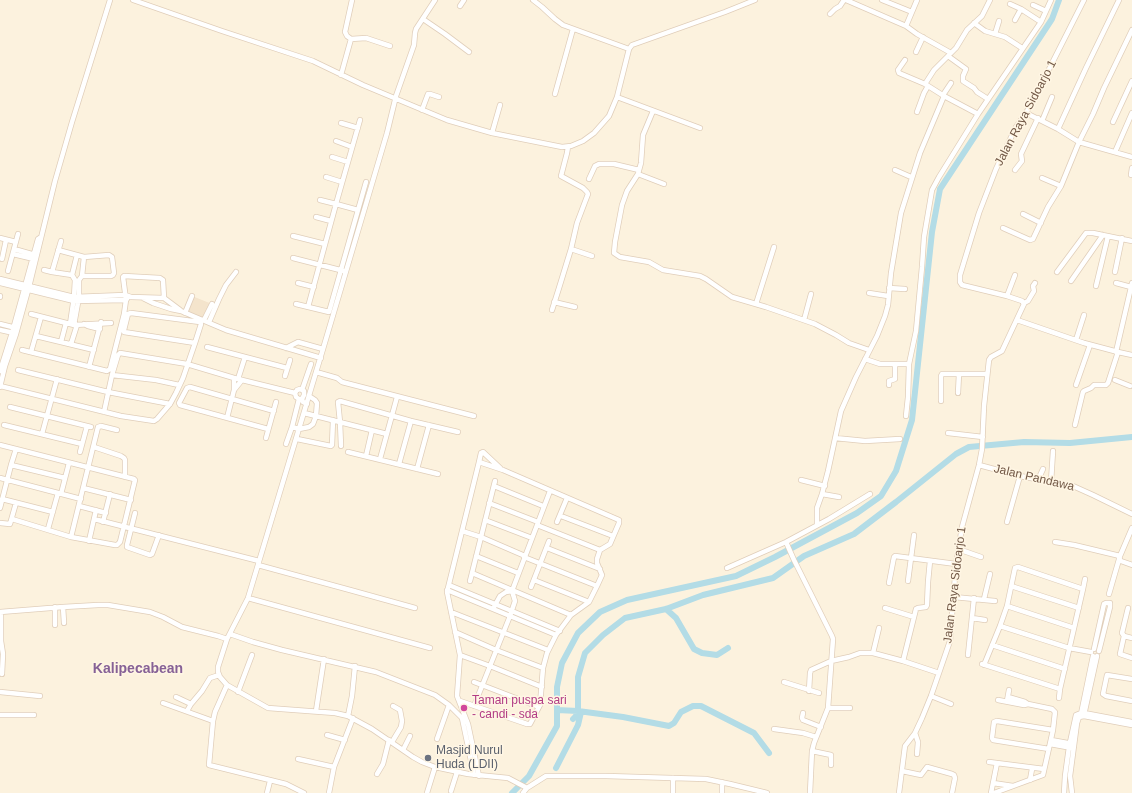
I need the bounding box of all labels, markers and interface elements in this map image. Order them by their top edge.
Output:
street label: Jalan Raya Sidoarjo 1 [992,58,1060,168]
street label: Jalan Pandawa [992,462,1076,494]
street label: Jalan Raya Sidoarjo 1 [941,526,969,644]
district label: Kalipecabean [93,661,183,677]
place label: Taman puspa sari - candi - sda [472,694,567,722]
marker: Taman puspa sari - candi - sda [459,703,469,713]
place label: Masjid Nurul Huda (LDII) [436,744,503,772]
marker: Masjid Nurul Huda (LDII) [423,753,433,763]

